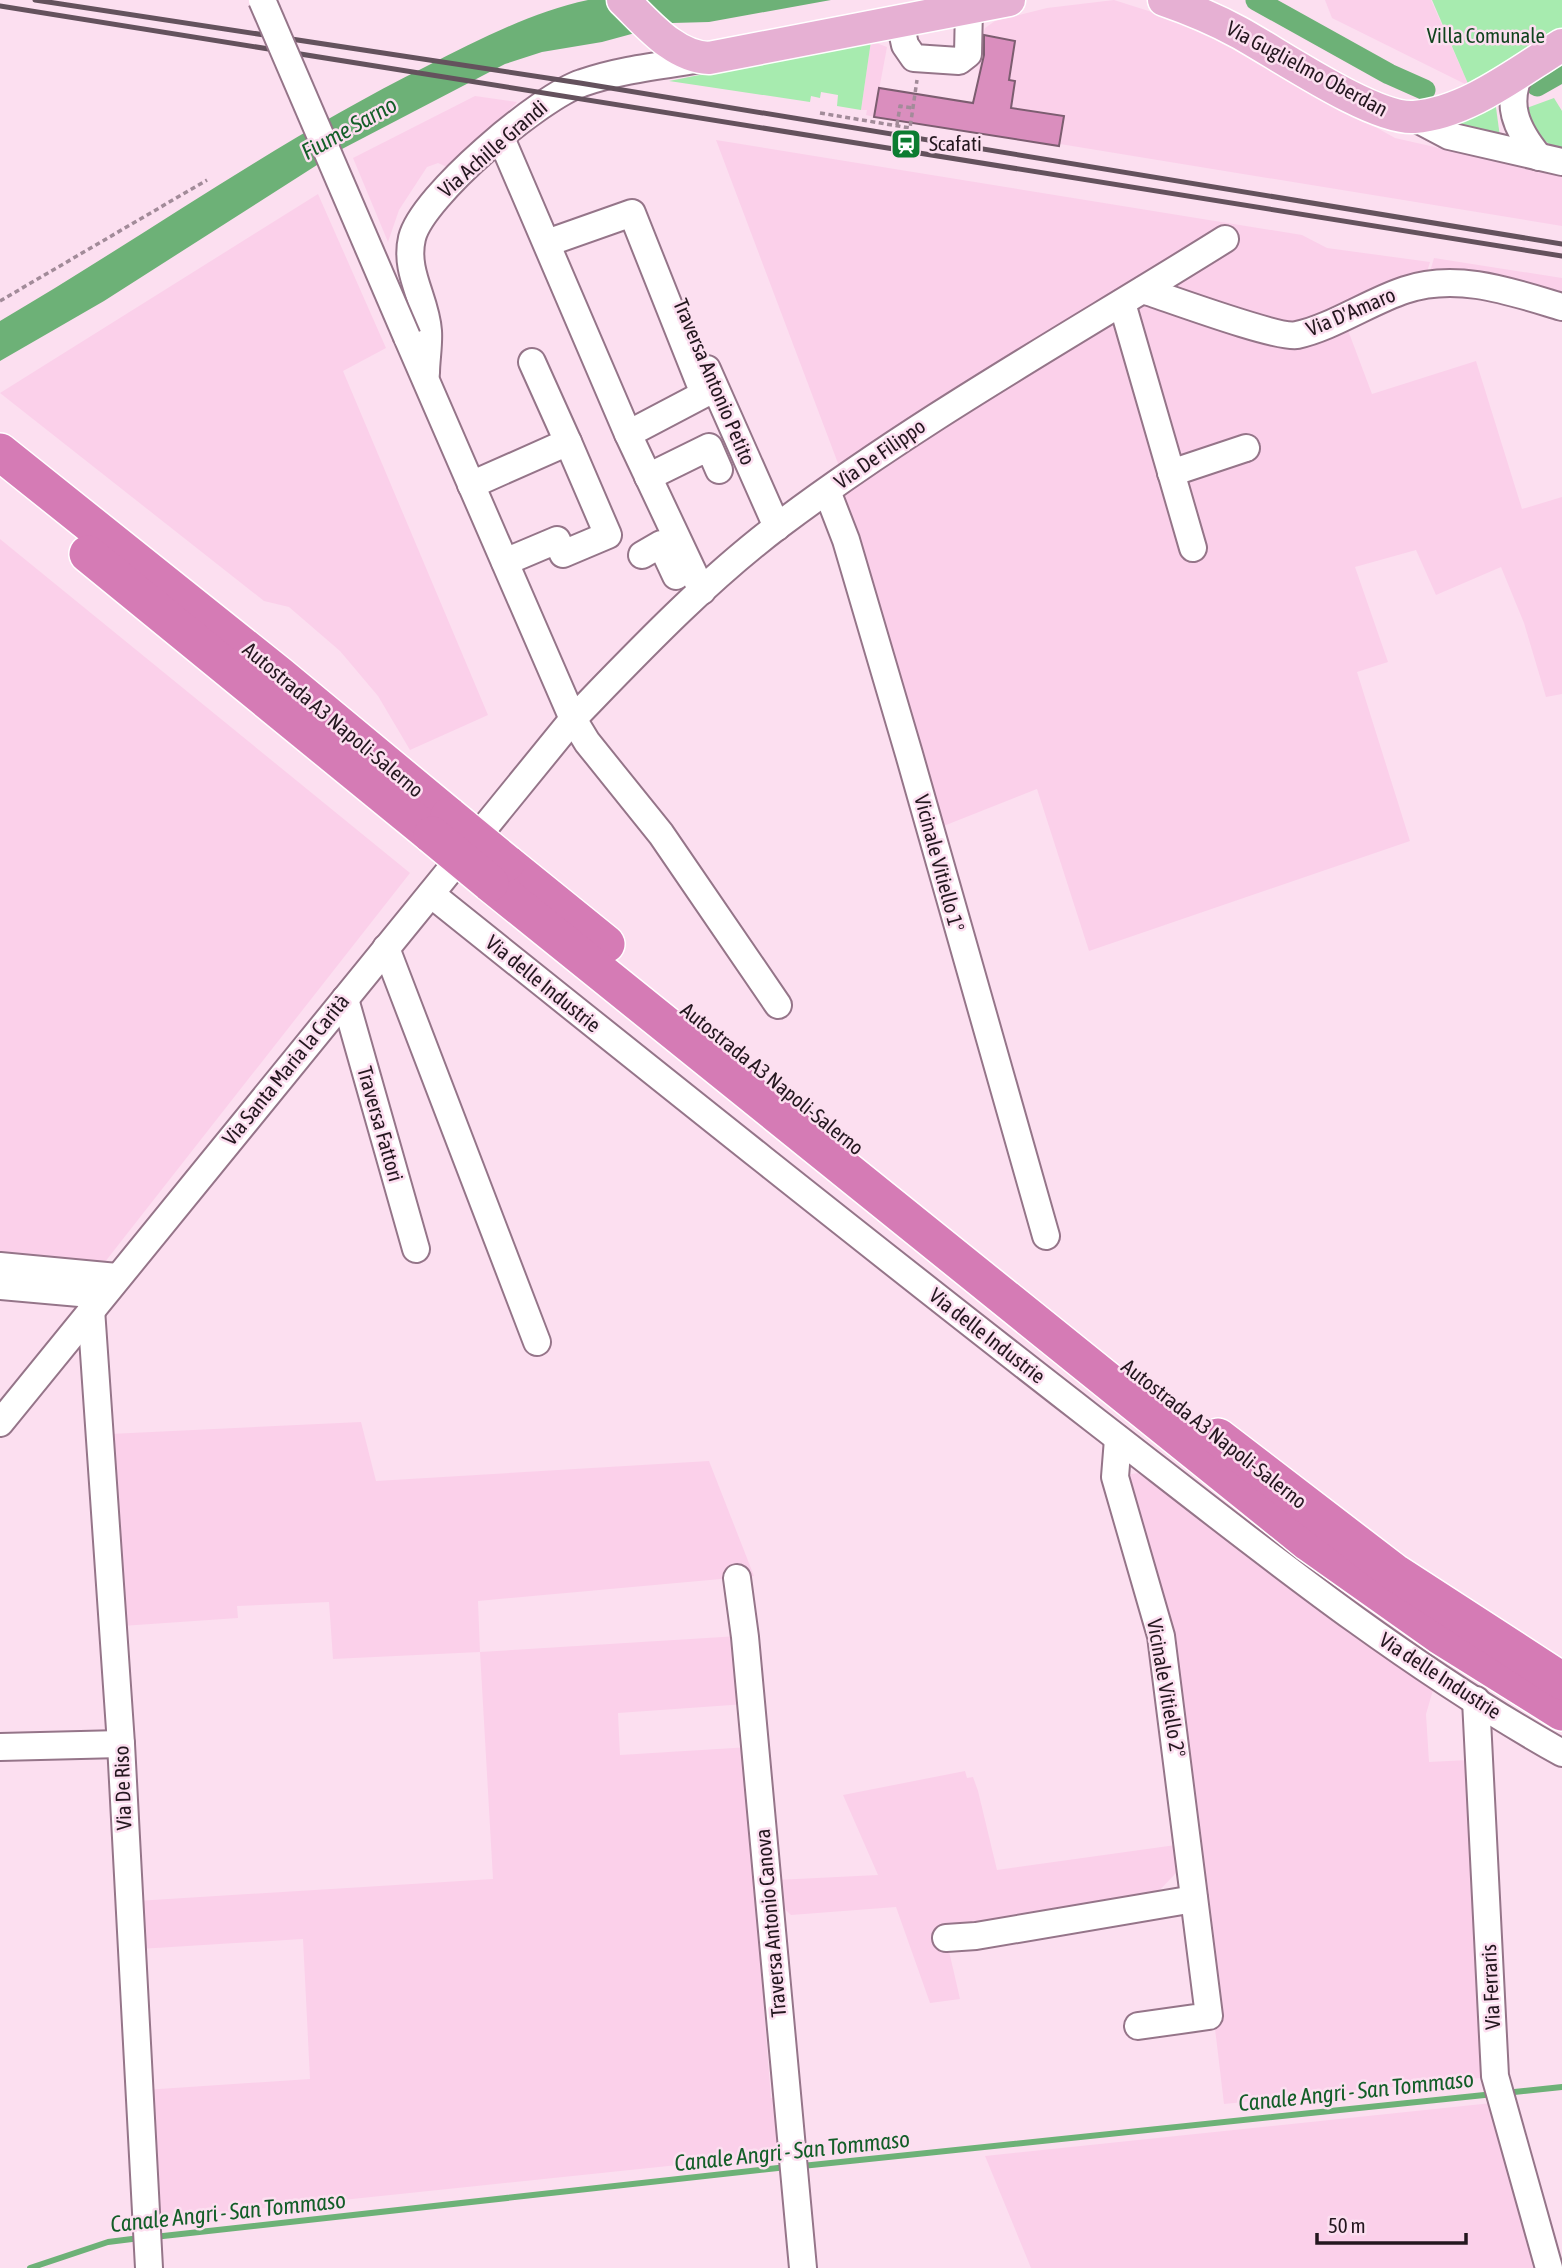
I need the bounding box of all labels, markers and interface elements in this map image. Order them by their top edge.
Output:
street label: Via Guglielmo Oberdan [1223,15,1392,121]
park label: Villa Comunale [1427,23,1545,47]
water label: Fiume Sarno [297,91,401,165]
street label: Via Achille Grandi [433,95,551,202]
station icon: Scafati [889,127,923,161]
place label: Scafati [929,131,982,155]
street label: Via D'Amaro [1303,282,1399,341]
street label: Traversa Antonio Petito [669,295,761,468]
street label: Via De Filippo [829,413,929,493]
street label: Autostrada A3 Napoli-Salerno [239,637,429,802]
street label: Vicinale Vitiello 1° [910,792,970,934]
street label: Via delle Industrie [482,930,606,1037]
street label: Via Santa Maria la Carità [217,989,353,1150]
street label: Autostrada A3 Napoli-Salerno [676,997,869,1159]
street label: Traversa Fattori [353,1064,409,1184]
street label: Via delle Industrie [925,1283,1050,1388]
street label: Autostrada A3 Napoli-Salerno [1117,1354,1312,1513]
street label: Vicinale Vitiello 2° [1143,1617,1191,1759]
street label: Via delle Industrie [1375,1627,1506,1723]
street label: Via De Riso [109,1745,135,1831]
street label: Traversa Antonio Canova [750,1828,790,2018]
street label: Via Ferraris [1476,1944,1504,2030]
water label: Canale Angri - San Tommaso [1237,2066,1475,2116]
water label: Canale Angri - San Tommaso [673,2126,911,2176]
water label: Canale Angri - San Tommaso [109,2187,347,2237]
scale bar [1317,2202,1466,2246]
text: 50 m [1328,2213,1366,2237]

